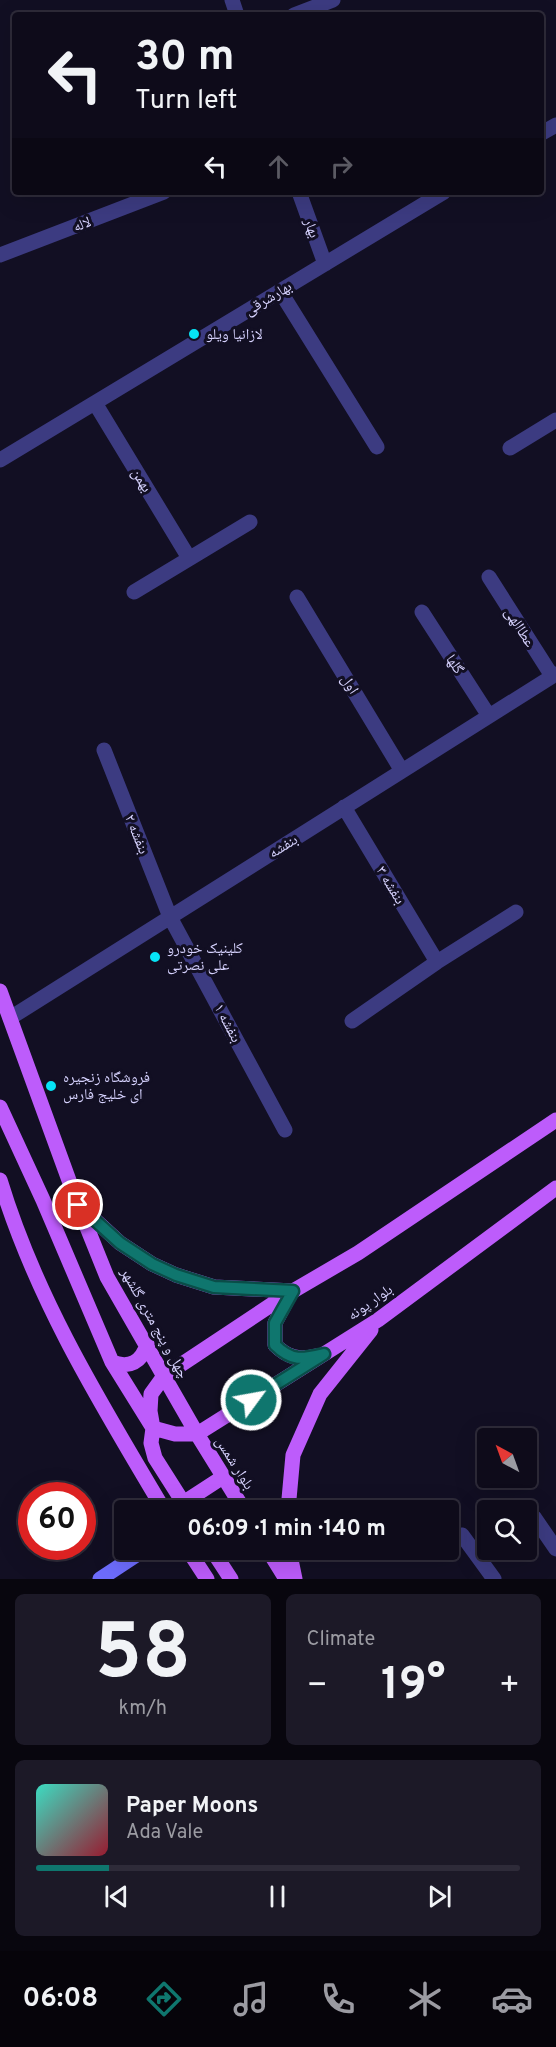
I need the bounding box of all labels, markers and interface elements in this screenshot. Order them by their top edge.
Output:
text: 30 m [135,32,234,85]
icon: left [36,36,114,114]
text: Turn left [135,84,237,118]
icon: left [199,150,232,183]
icon: ahead [262,150,295,183]
icon: right [325,150,358,183]
street label: لاله [71,213,94,237]
street label: بهار [298,215,323,241]
street label: بهارشرقی [242,278,296,321]
place label: لازانیا ویلو [206,326,263,345]
marker: لازانیا ویلو [187,327,201,341]
street label: بهمن [126,465,155,496]
street label: عطاالهی [499,604,539,652]
street label: گلها [440,651,467,678]
street label: اول [336,672,362,698]
street label: بنفشه ۲ [119,812,152,857]
street label: بنفشه [266,831,302,864]
street label: بنفشه ۳ [371,863,408,908]
place label: کلینیک خودرو علی نصرتی [167,940,243,976]
marker: کلینیک خودرو علی نصرتی [148,950,162,964]
street label: بنفشه ۱ [209,1001,245,1046]
place label: فروشگاه زنجیره ای خلیج فارس [63,1069,150,1105]
marker: فروشگاه زنجیره ای خلیج فارس [44,1079,58,1093]
pin [52,1179,103,1230]
icon: arrive [61,1188,94,1221]
street label: چهل و پنج متری گلشهر [115,1264,192,1383]
street label: بلوار پونه [345,1281,397,1326]
position arrow [219,1368,283,1432]
north arrow [477,1428,537,1488]
map controls [477,1428,537,1560]
street label: بلوار شمس [210,1434,257,1494]
speed limit sign: 60 [18,1482,96,1560]
button: search [477,1500,537,1560]
text: 06:09 · 1 min · 140 m [187,1516,386,1543]
text: 58 [94,1607,191,1706]
text: Climate [307,1627,375,1653]
text: 19° [381,1658,445,1715]
text: − [307,1666,328,1708]
text: + [499,1666,520,1708]
text: km/h [118,1696,167,1722]
text: Paper Moons [126,1793,258,1820]
text: Ada Vale [126,1820,203,1846]
icon: previous [100,1880,133,1913]
icon: pause [261,1880,294,1913]
icon: next [423,1880,456,1913]
icon: directions [143,1978,185,2020]
icon: music [230,1978,272,2020]
icon: phone [317,1978,359,2020]
icon: climate [404,1978,446,2020]
icon: car [491,1978,533,2020]
text: 06:08 [23,1982,98,2016]

